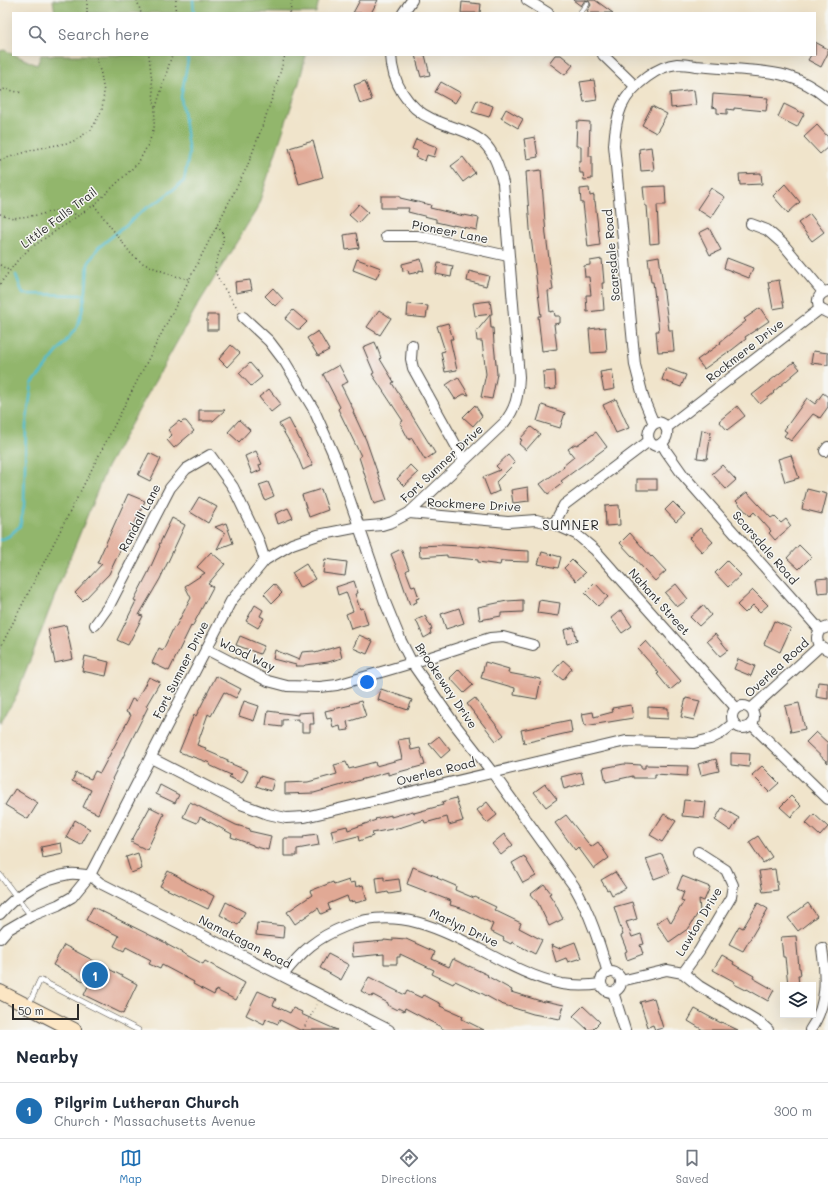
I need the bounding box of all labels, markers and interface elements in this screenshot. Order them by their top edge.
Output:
search box [12,12,816,56]
icon: search [26,23,48,45]
text: Search here [58,24,149,44]
street label: Little Falls Trail [17,183,100,251]
street label: Scarsdale Road [599,208,623,302]
street label: Pioneer Lane [411,216,490,246]
street label: Rockmere Drive [702,315,786,386]
street label: Fort Sumner Drive [397,421,486,506]
street label: Randall Lane [115,481,164,554]
street label: Rockmere Drive [427,494,522,514]
street label: Scarsdale Road [729,507,802,588]
district label: SUMNER [542,516,600,533]
street label: Nahant Street [626,565,694,638]
street label: Fort Sumner Drive [149,618,212,721]
street label: Wood Way [217,634,278,675]
street label: Overlea Road [741,634,812,700]
street label: Brookeway Drive [412,639,481,731]
your location [357,672,377,692]
street label: Overlea Road [395,753,477,789]
street label: Lawton Drive [671,884,725,959]
street label: Marlyn Drive [427,904,502,950]
street label: Namakagan Road [196,911,295,972]
pin: 1 [82,960,108,990]
map controls [780,982,816,1018]
button: layers [780,982,816,1018]
scale bar [12,1002,79,1021]
text: 50 m [18,1003,44,1018]
text: Nearby [16,1045,78,1067]
text: Pilgrim Lutheran Church [54,1092,239,1112]
text: 1 [26,1102,32,1119]
text: 300 m [774,1102,812,1119]
text: Church · Massachusetts Avenue [54,1112,256,1129]
tab: Map [120,1147,142,1186]
tab: Directions [381,1147,437,1186]
tab: Saved [676,1147,708,1186]

